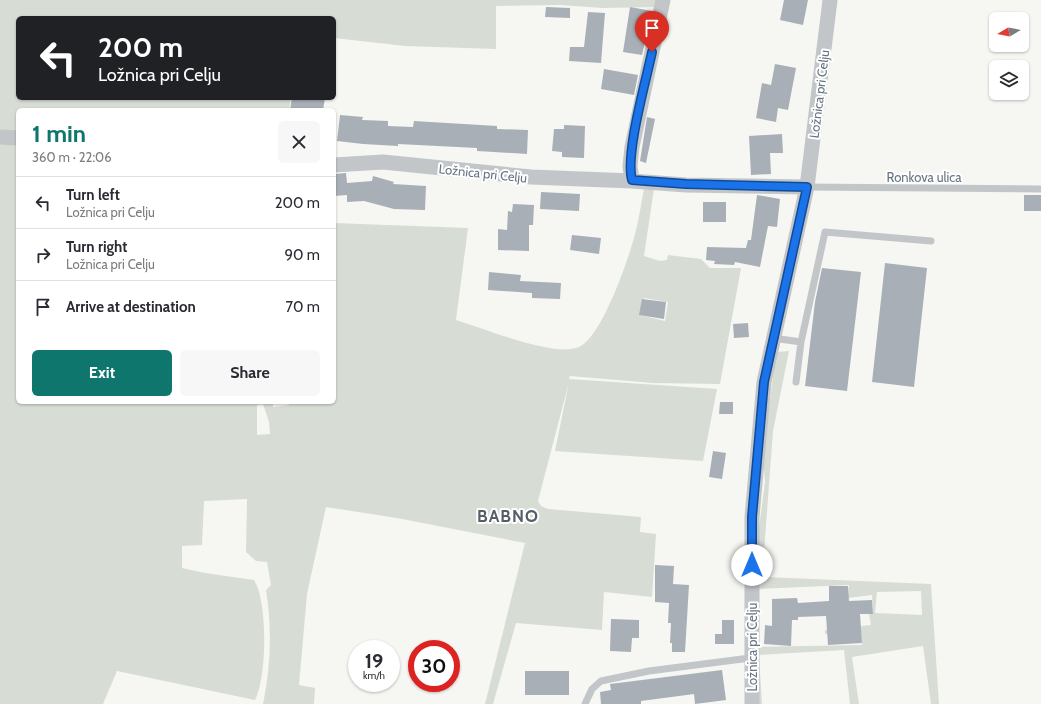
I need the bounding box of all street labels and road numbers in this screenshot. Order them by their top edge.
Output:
street label: Ložnica pri Celju [806,49,833,139]
street label: Ložnica pri Celju [438,160,528,187]
street label: Ronkova ulica [887,169,962,185]
street label: Ložnica pri Celju [744,602,761,691]

